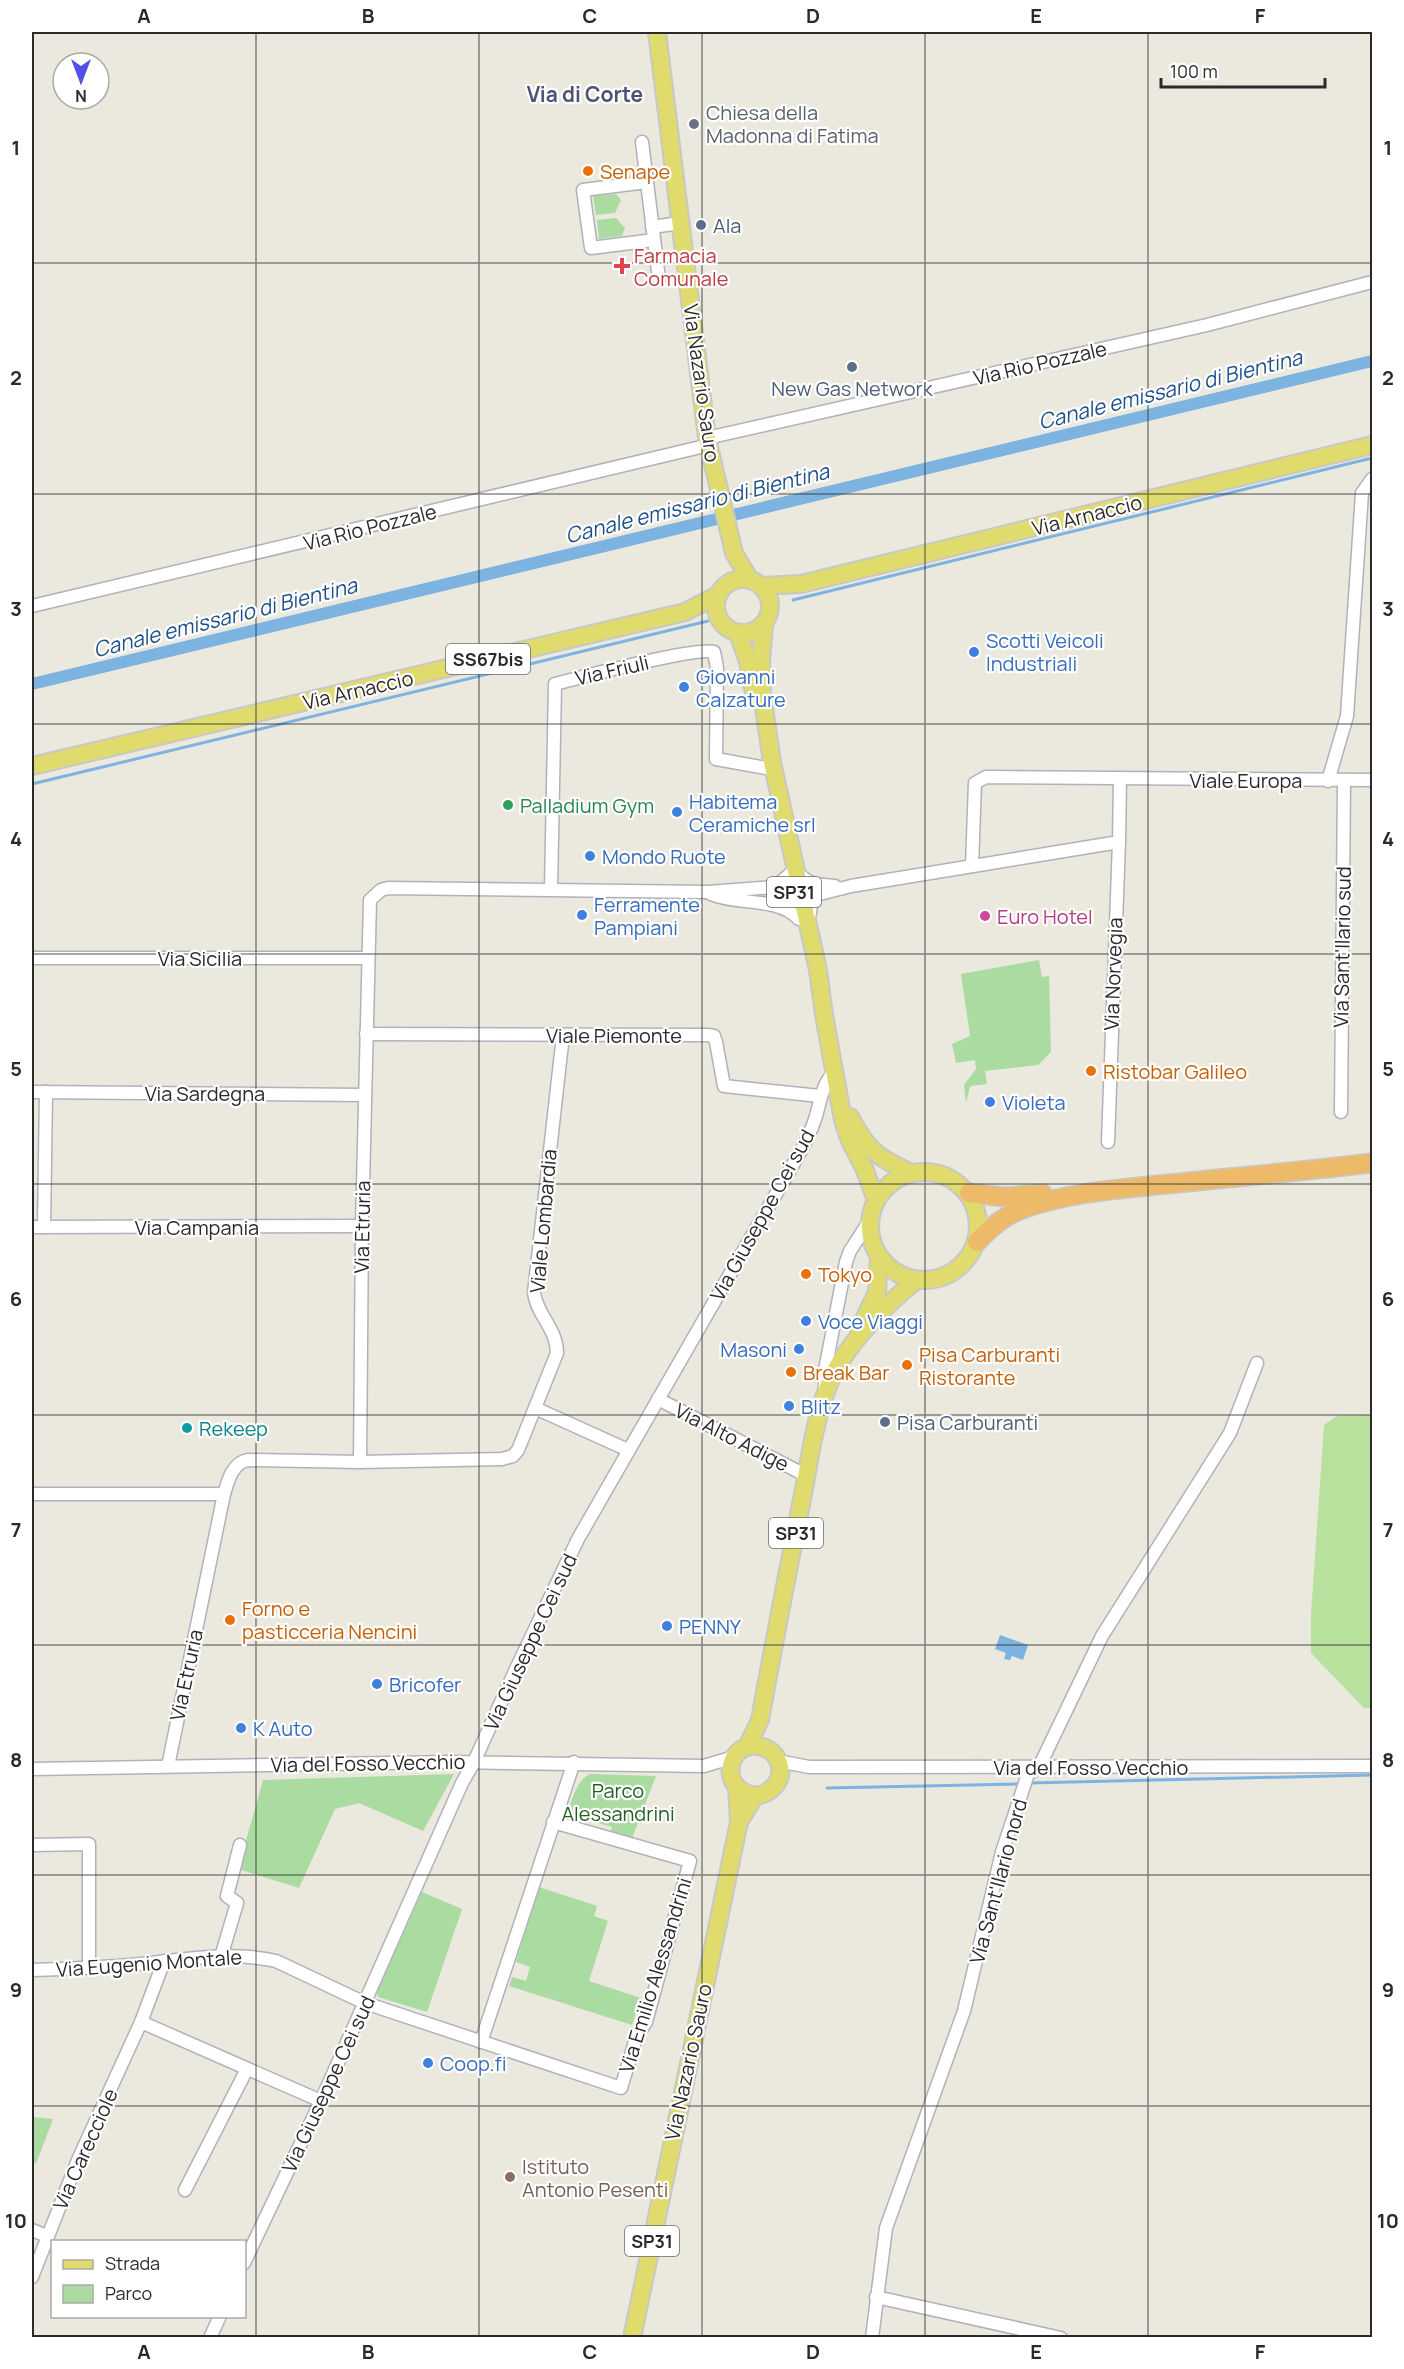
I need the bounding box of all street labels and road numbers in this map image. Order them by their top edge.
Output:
street label: Via Nazario Sauro [678,302,726,464]
street label: Via Rio Pozzale [971,335,1109,391]
street label: Via Arnaccio [1029,488,1145,542]
street label: Via Rio Pozzale [301,497,439,557]
road number: SS67bis [446,644,530,674]
street label: Via Friuli [573,648,651,692]
street label: Via Arnaccio [300,664,416,716]
street label: Viale Europa [1190,767,1302,794]
street label: Via Sant'Ilario sud [1327,866,1357,1028]
road number: SP31 [767,877,821,907]
street label: Via Norvegia [1098,917,1128,1031]
street label: Via Sicilia [158,945,242,972]
street label: Viale Piemonte [546,1022,682,1049]
street label: Via Sardegna [145,1080,265,1107]
street label: Via Giuseppe Cei sud [704,1124,820,1306]
street label: Viale Lombardia [523,1148,563,1294]
street label: Via Etruria [348,1180,376,1274]
street label: Via Campania [135,1214,259,1241]
street label: Via Alto Adige [670,1397,794,1477]
road number: SP31 [769,1518,823,1548]
street label: Via Giuseppe Cei sud [477,1549,583,1735]
street label: Via Etruria [163,1627,209,1723]
street label: Via del Fosso Vecchio [270,1748,466,1778]
street label: Via del Fosso Vecchio [994,1754,1189,1781]
street label: Via Sant'Ilario nord [963,1796,1033,1966]
street label: Via Emilio Alessandrini [612,1874,698,2076]
street label: Via Eugenio Montale [55,1943,243,1983]
street label: Via Nazario Sauro [658,1981,718,2143]
street label: Via Giuseppe Cei sud [275,1991,381,2177]
street label: Via Carecciole [46,2084,124,2214]
road number: SP31 [625,2226,679,2256]

